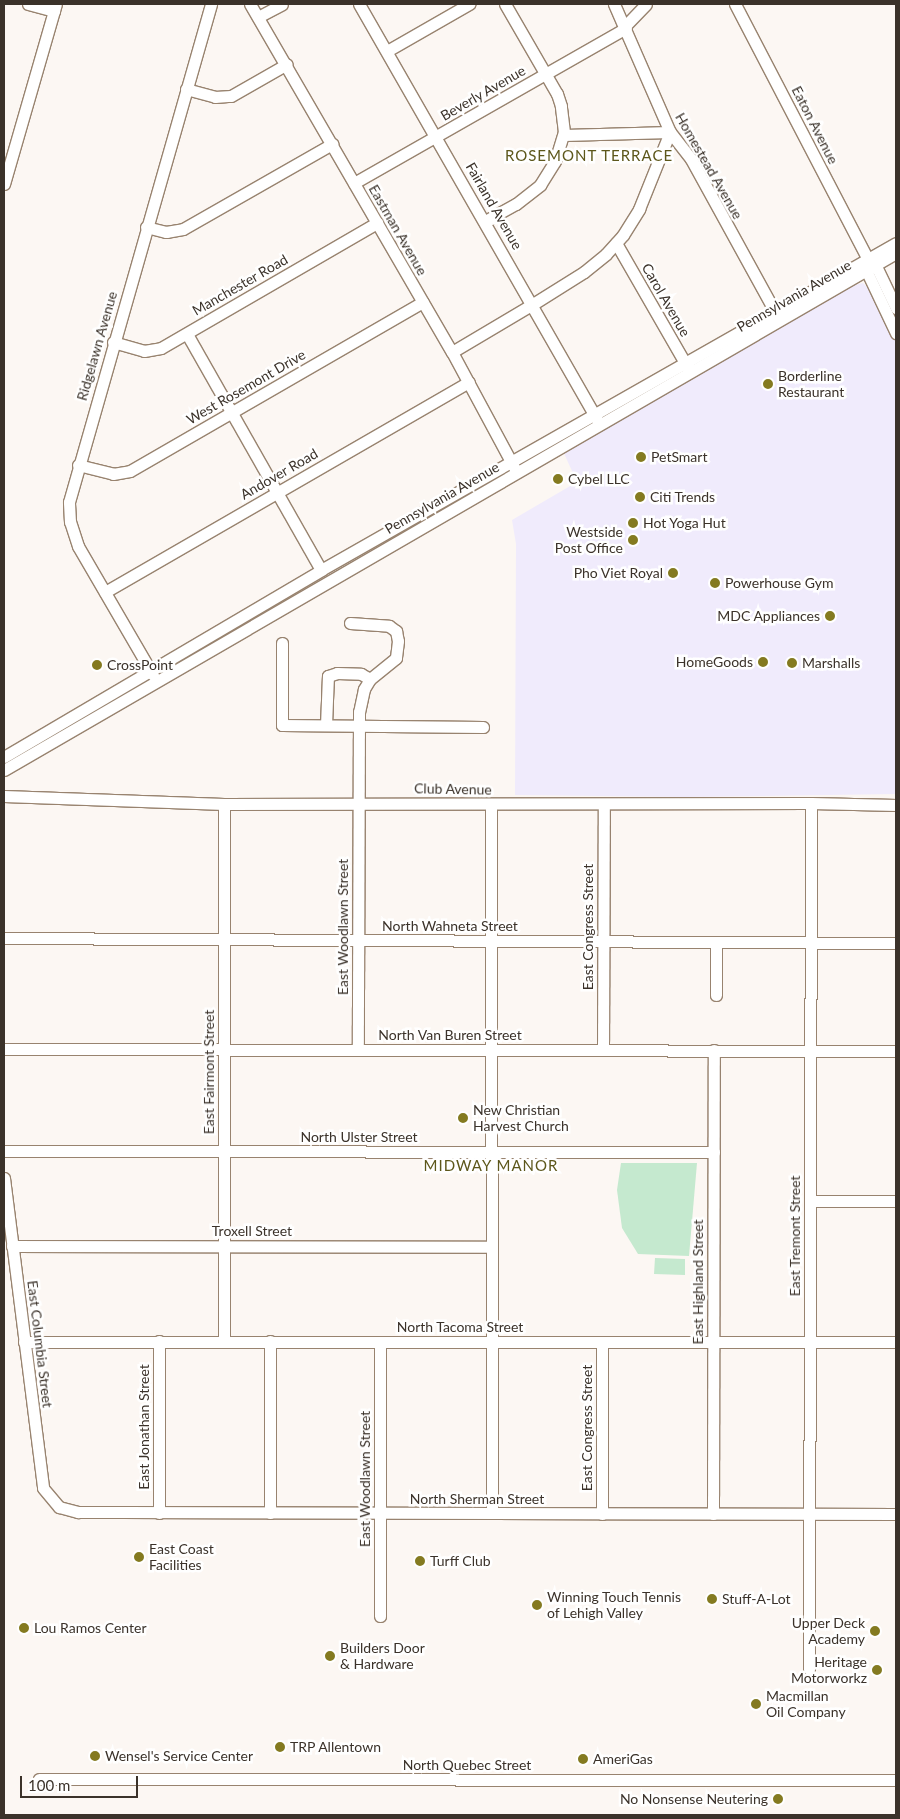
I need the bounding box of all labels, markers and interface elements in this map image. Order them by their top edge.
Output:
street label: Beverly Avenue [437,62,529,124]
street label: Eaton Avenue [788,83,842,167]
street label: Homestead Avenue [672,110,746,222]
district label: ROSEMONT TERRACE [502,147,676,165]
street label: Fairland Avenue [462,159,526,253]
street label: Eastman Avenue [365,182,431,278]
street label: Manchester Road [189,251,291,319]
street label: Pennsylvania Avenue [734,256,854,336]
street label: Carol Avenue [638,260,694,340]
street label: Ridgelawn Avenue [73,289,121,403]
street label: West Rosemont Drive [184,346,308,428]
place label: Borderline Restaurant [778,368,844,401]
marker: Borderline Restaurant [762,378,774,390]
street label: Andover Road [237,445,321,503]
place label: PetSmart [651,449,707,465]
marker: PetSmart [635,451,647,463]
street label: Pennsylvania Avenue [382,458,502,538]
place label: Cybel LLC [568,471,630,487]
marker: Cybel LLC [552,473,564,485]
place label: Citi Trends [650,489,716,505]
marker: Citi Trends [634,491,646,503]
place label: Hot Yoga Hut [643,515,726,531]
marker: Hot Yoga Hut [627,517,639,529]
place label: Westside Post Office [555,524,623,556]
marker: Westside Post Office [627,534,639,546]
place label: Pho Viet Royal [573,565,663,581]
marker: Pho Viet Royal [667,567,679,579]
place label: Powerhouse Gym [725,575,834,591]
marker: Powerhouse Gym [709,577,721,589]
place label: MDC Appliances [717,608,820,624]
marker: MDC Appliances [824,610,836,622]
place label: HomeGoods [676,654,753,670]
place label: Marshalls [802,655,860,671]
marker: HomeGoods [757,656,769,668]
place label: CrossPoint [107,657,173,673]
marker: Marshalls [786,657,798,669]
marker: CrossPoint [91,659,103,671]
street label: Club Avenue [414,780,492,798]
street label: East Woodlawn Street [335,859,351,995]
street label: East Congress Street [580,864,596,990]
street label: North Wahneta Street [382,918,518,934]
street label: East Fairmont Street [201,1010,217,1134]
street label: North Van Buren Street [378,1027,522,1043]
place label: New Christian Harvest Church [473,1102,569,1134]
marker: New Christian Harvest Church [457,1112,469,1124]
street label: North Ulster Street [300,1129,418,1145]
district label: MIDWAY MANOR [422,1157,560,1175]
street label: East Tremont Street [787,1175,803,1297]
street label: East Highland Street [690,1219,706,1345]
street label: Troxell Street [212,1223,292,1239]
street label: East Columbia Street [24,1279,56,1409]
street label: North Tacoma Street [397,1319,523,1335]
street label: East Jonathan Street [136,1364,152,1490]
street label: East Congress Street [579,1365,595,1491]
street label: East Woodlawn Street [357,1411,373,1547]
street label: North Sherman Street [410,1491,544,1507]
place label: East Coast Facilities [149,1541,214,1574]
marker: East Coast Facilities [133,1551,145,1563]
place label: Turff Club [430,1553,491,1569]
marker: Turff Club [414,1555,426,1567]
place label: Winning Touch Tennis of Lehigh Valley [547,1589,682,1621]
place label: Stuff-A-Lot [722,1591,791,1607]
marker: Stuff-A-Lot [706,1593,718,1605]
marker: Winning Touch Tennis of Lehigh Valley [531,1599,543,1611]
place label: Upper Deck Academy [791,1615,865,1648]
place label: Lou Ramos Center [34,1620,147,1636]
marker: Lou Ramos Center [18,1622,30,1634]
marker: Upper Deck Academy [869,1625,881,1637]
place label: Builders Door & Hardware [340,1640,425,1672]
marker: Builders Door & Hardware [324,1650,336,1662]
place label: Heritage Motorworkz [791,1654,867,1686]
marker: Heritage Motorworkz [871,1664,883,1676]
place label: Macmillan Oil Company [766,1688,846,1720]
marker: Macmillan Oil Company [750,1698,762,1710]
place label: TRP Allentown [290,1739,382,1755]
marker: TRP Allentown [274,1741,286,1753]
place label: Wensel's Service Center [105,1748,253,1764]
marker: Wensel's Service Center [89,1750,101,1762]
place label: AmeriGas [593,1751,653,1767]
marker: AmeriGas [577,1753,589,1765]
street label: North Quebec Street [403,1757,531,1773]
scale bar [22,1766,140,1798]
text: 100 m [28,1776,70,1794]
place label: No Nonsense Neutering [620,1791,768,1807]
marker: No Nonsense Neutering [772,1793,784,1805]

